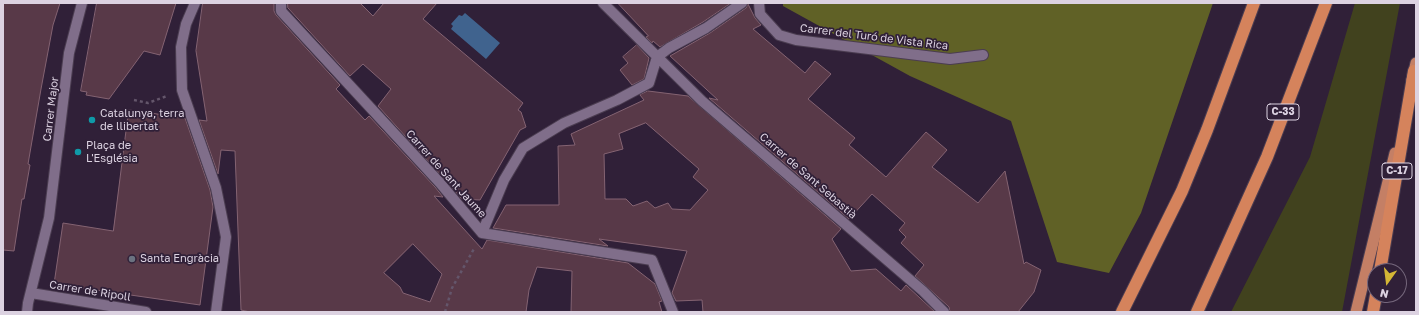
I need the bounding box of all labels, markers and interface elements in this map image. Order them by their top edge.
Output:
street label: Carrer del Turó de Vista Rica [799,21,949,53]
street label: Carrer Major [40,76,62,142]
road number: C-33 [1267,104,1299,120]
place label: Catalunya, terra de llibertat [100,107,184,133]
marker: Catalunya, terra de llibertat [87,115,97,125]
street label: Carrer de Sant Jaume [403,127,489,221]
street label: Carrer de Sant Sebastià [757,130,859,222]
place label: Plaça de L'Església [86,139,138,165]
marker: Plaça de L'Església [73,147,83,157]
road number: C-17 [1382,163,1412,179]
place label: Santa Engràcia [140,252,219,266]
marker: Santa Engràcia [127,254,137,264]
north arrow [1367,263,1407,303]
street label: Carrer de Ripoll [48,278,132,304]
text: N [1379,287,1390,301]

